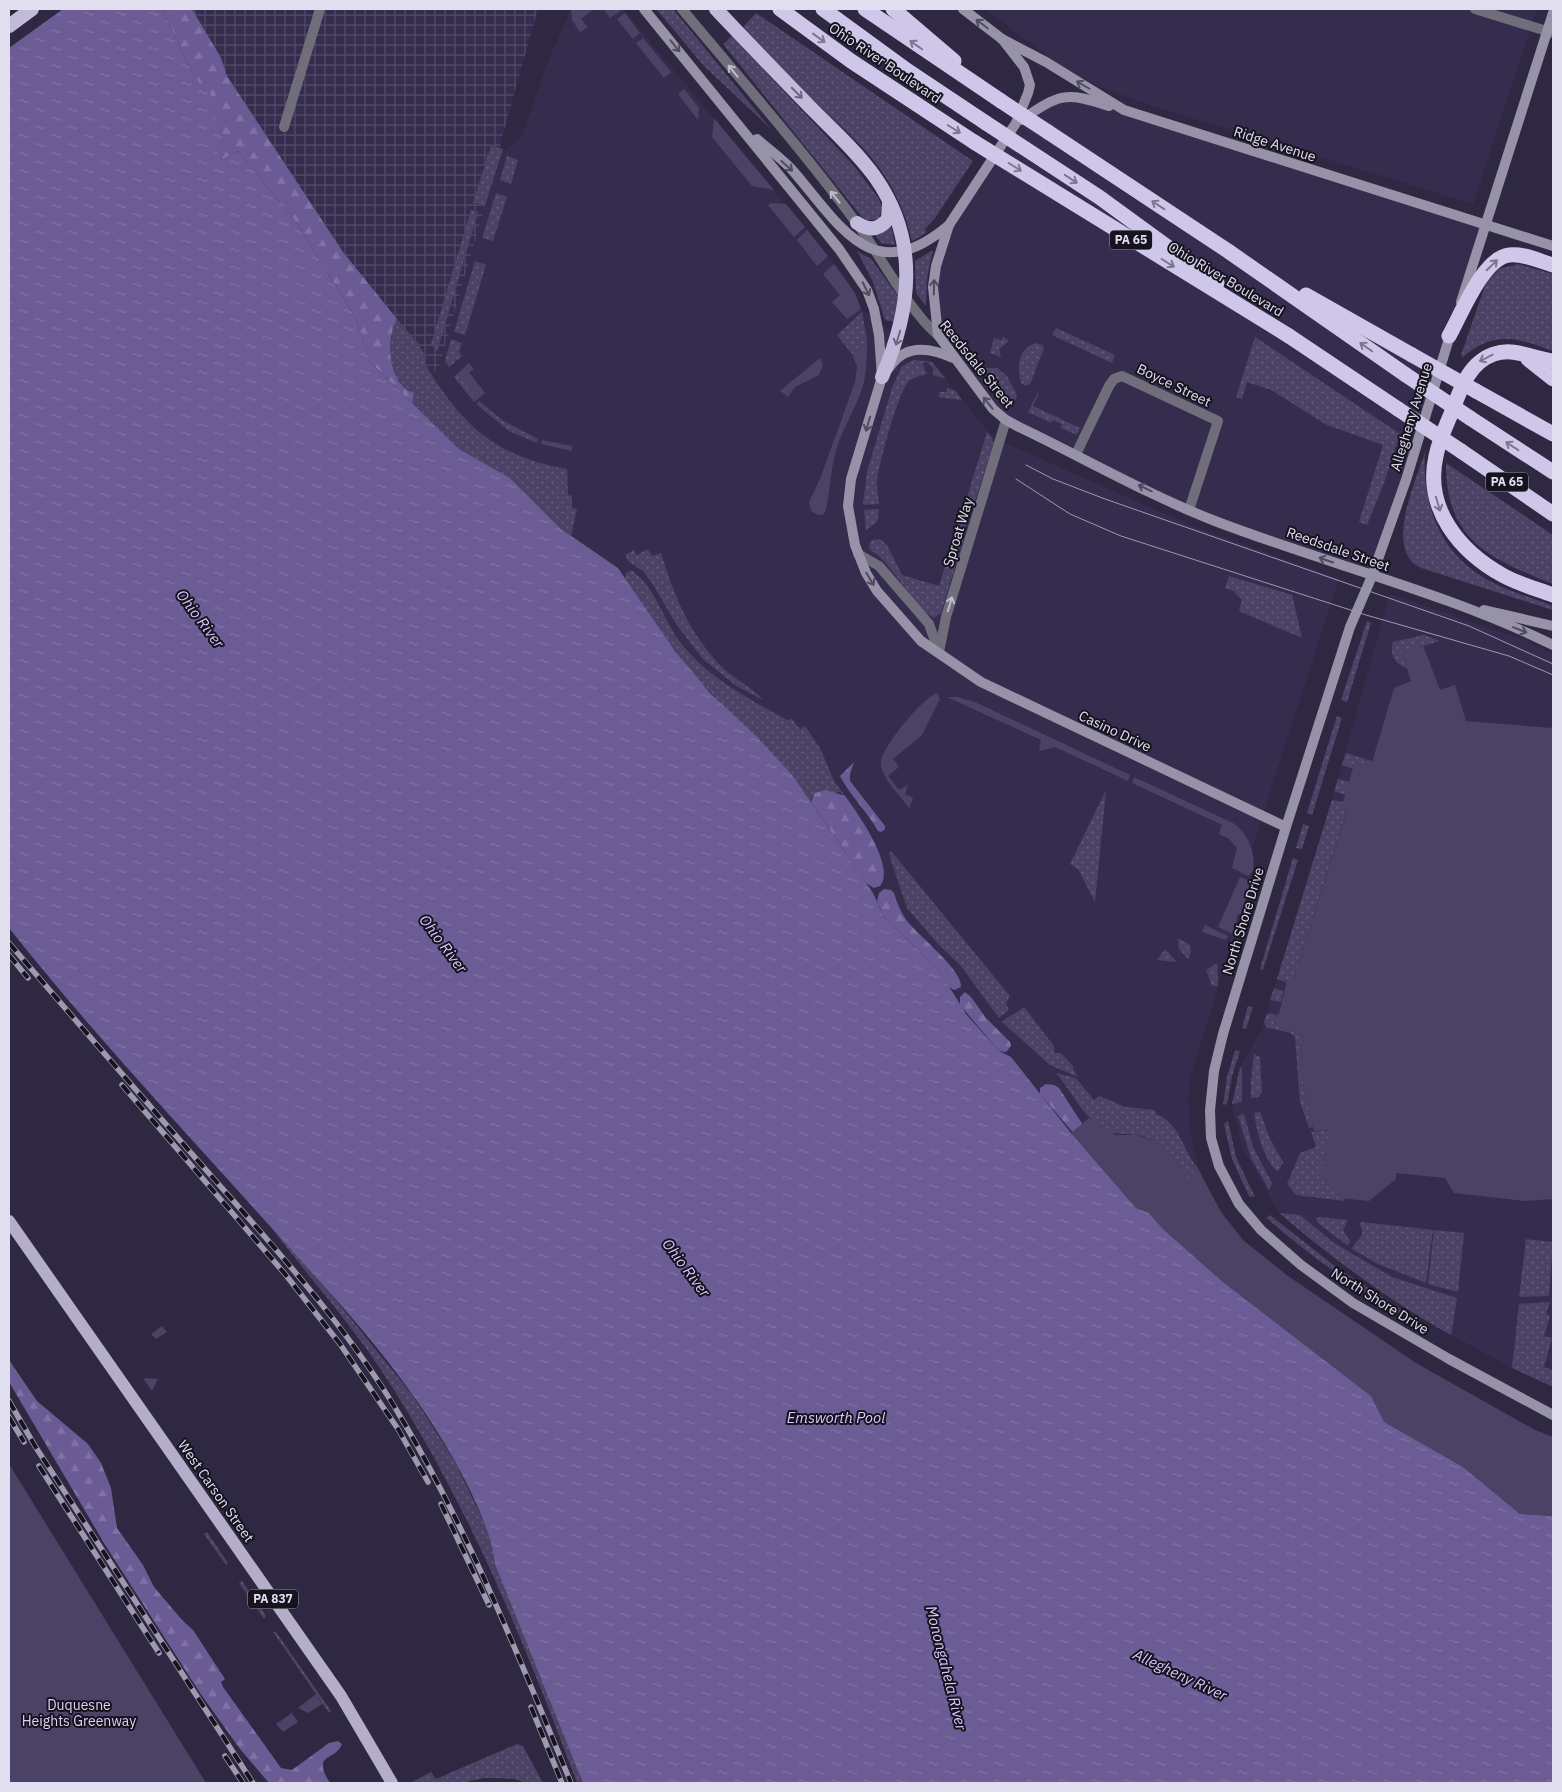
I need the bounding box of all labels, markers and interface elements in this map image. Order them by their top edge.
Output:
one-way arrow [976,18,989,29]
street label: Ohio River Boulevard [825,19,945,107]
one-way arrow [812,33,826,43]
one-way arrow [670,40,681,53]
one-way arrow [909,40,923,50]
one-way arrow [728,65,739,78]
one-way arrow [1075,80,1090,90]
one-way arrow [790,87,803,99]
street label: Ridge Avenue [1232,122,1319,166]
one-way arrow [946,124,960,134]
one-way arrow [781,160,794,171]
one-way arrow [1008,163,1022,173]
one-way arrow [1063,174,1077,184]
one-way arrow [830,191,841,204]
one-way arrow [1151,200,1165,210]
road number: PA 65 [1110,230,1152,250]
street label: Ohio River Boulevard [1165,237,1287,321]
one-way arrow [1160,258,1174,268]
one-way arrow [1485,259,1498,271]
one-way arrow [929,279,939,295]
one-way arrow [861,282,871,297]
street label: Reedsdale Street [936,316,1018,412]
one-way arrow [893,329,903,345]
one-way arrow [1359,342,1373,352]
one-way arrow [1479,353,1494,363]
street label: Boyce Street [1134,359,1214,411]
street label: Allegheny Avenue [1386,360,1436,473]
one-way arrow [983,397,994,410]
one-way arrow [863,415,873,431]
one-way arrow [1506,440,1520,450]
road number: PA 65 [1486,472,1528,492]
one-way arrow [1138,483,1153,492]
street label: Sproat Way [939,495,977,569]
one-way arrow [1434,496,1444,512]
street label: Reedsdale Street [1284,523,1392,575]
one-way arrow [1319,555,1334,564]
one-way arrow [865,572,875,586]
water label: Ohio River [172,586,229,652]
one-way arrow [946,597,955,613]
one-way arrow [1512,625,1527,635]
street label: Casino Drive [1076,706,1154,756]
street label: North Shore Drive [1218,865,1268,977]
water label: Ohio River [415,911,472,977]
water label: Ohio River [658,1235,715,1301]
street label: North Shore Drive [1328,1264,1432,1338]
water label: Emsworth Pool [787,1408,885,1427]
street label: West Carson Street [174,1436,258,1546]
road number: PA 837 [248,1590,298,1608]
water label: Monongahela River [922,1604,971,1733]
water label: Allegheny River [1129,1644,1231,1705]
park label: Duquesne Heights Greenway [22,1696,136,1730]

